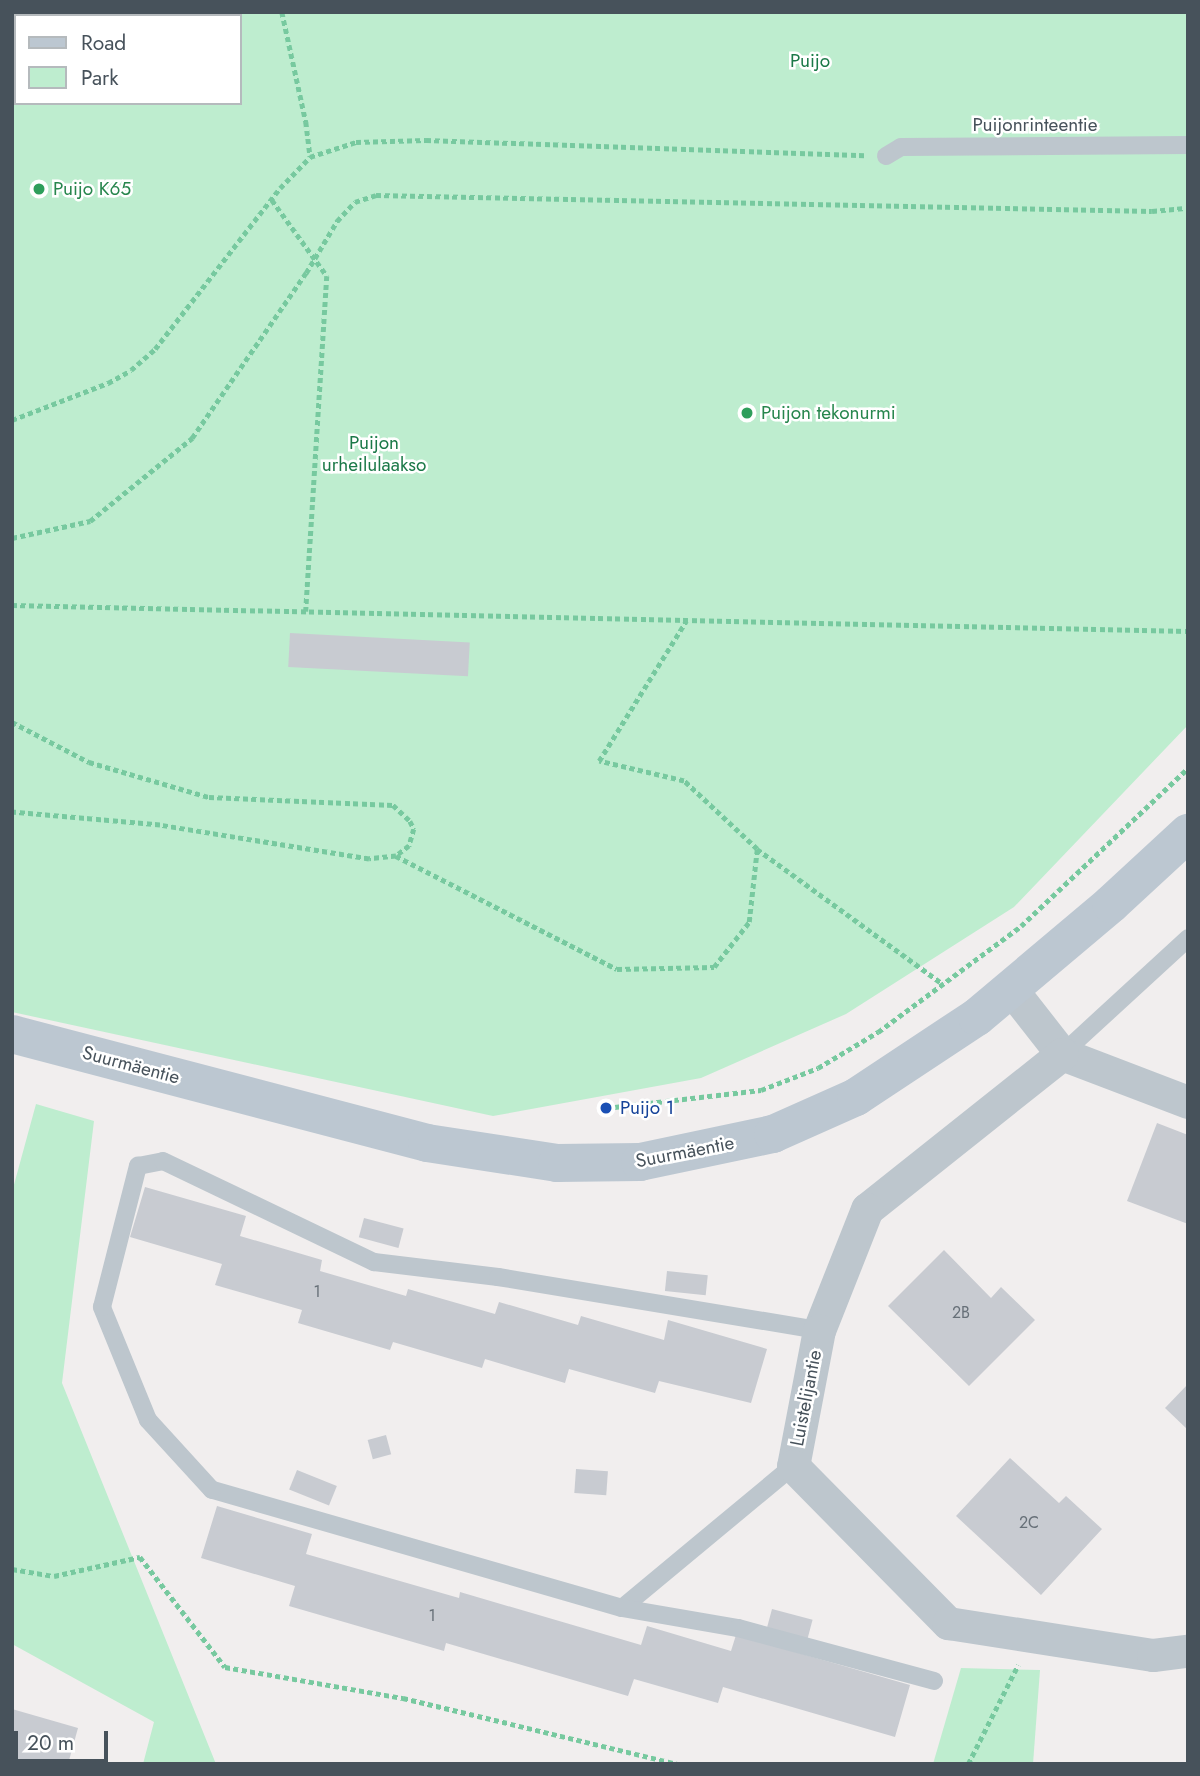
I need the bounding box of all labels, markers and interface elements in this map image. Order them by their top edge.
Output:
legend [14,14,242,105]
text: Road [81,28,126,58]
park label: Puijo [790,50,830,72]
text: Park [81,63,118,93]
street label: Puijonrinteentie [973,114,1097,136]
place label: Puijo K65 [53,178,131,200]
marker: Puijo K65 [31,181,47,197]
place label: Puijon tekonurmi [761,402,896,424]
marker: Puijon tekonurmi [739,405,755,421]
park label: Puijon urheilulaakso [322,432,426,476]
street label: Suurmäentie [80,1041,182,1089]
place label: Puijo 1 [620,1097,674,1119]
marker: Puijo 1 [598,1100,614,1116]
street label: Suurmäentie [634,1131,736,1173]
house number: 1 [313,1282,321,1302]
house number: 2B [952,1303,970,1323]
street label: Luistelijantie [786,1348,826,1448]
house number: 2C [1019,1513,1039,1533]
house number: 1 [428,1606,436,1626]
scale bar [18,1716,112,1760]
text: 20 m [27,1728,74,1758]

